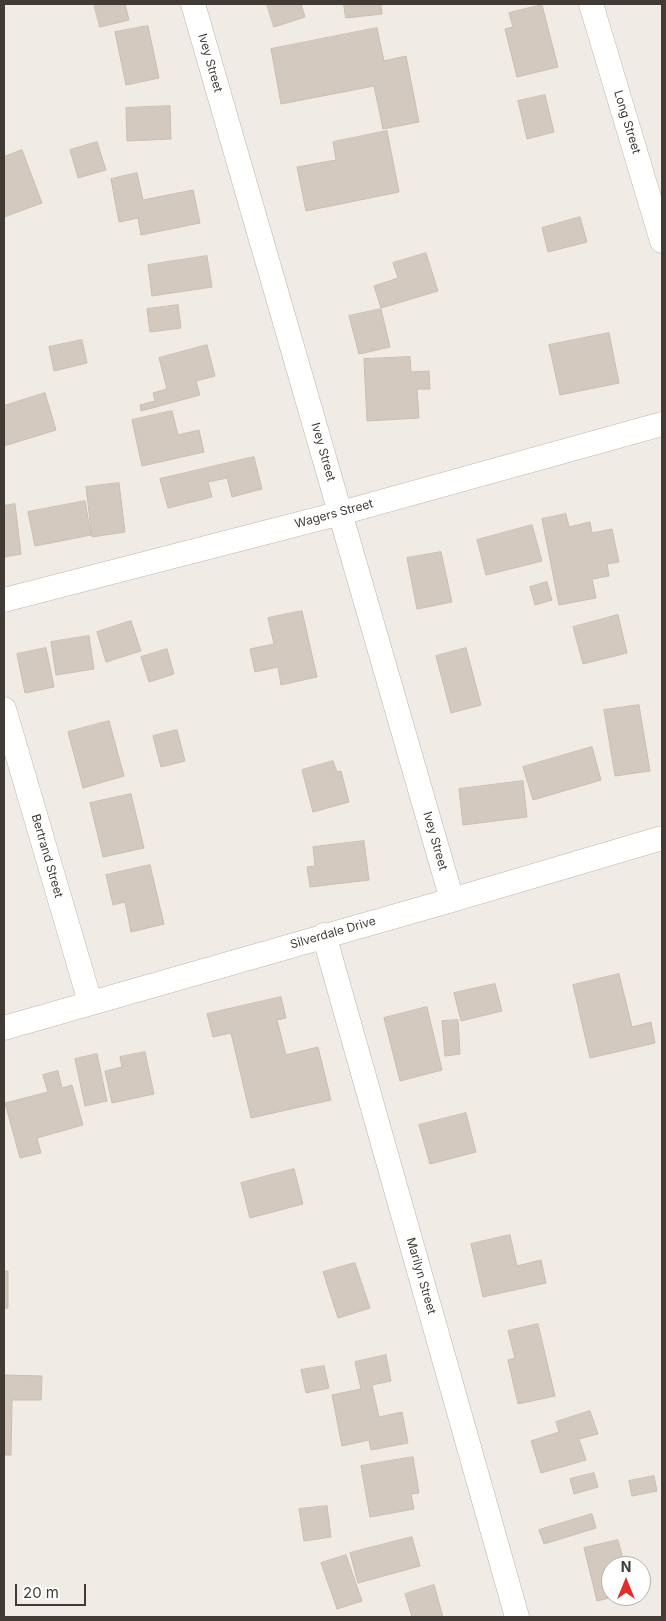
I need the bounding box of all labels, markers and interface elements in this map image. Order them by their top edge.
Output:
street label: Ivey Street [195,32,225,94]
street label: Long Street [611,88,643,156]
street label: Ivey Street [308,421,338,483]
street label: Wagers Street [293,497,375,531]
street label: Ivey Street [420,810,450,872]
street label: Bertrand Street [28,812,66,900]
street label: Silverdale Drive [288,914,378,952]
street label: Marilyn Street [403,1236,439,1316]
north arrow [601,1556,651,1606]
text: N [621,1558,631,1575]
scale bar [18,1574,89,1606]
text: 20 m [23,1583,59,1602]

